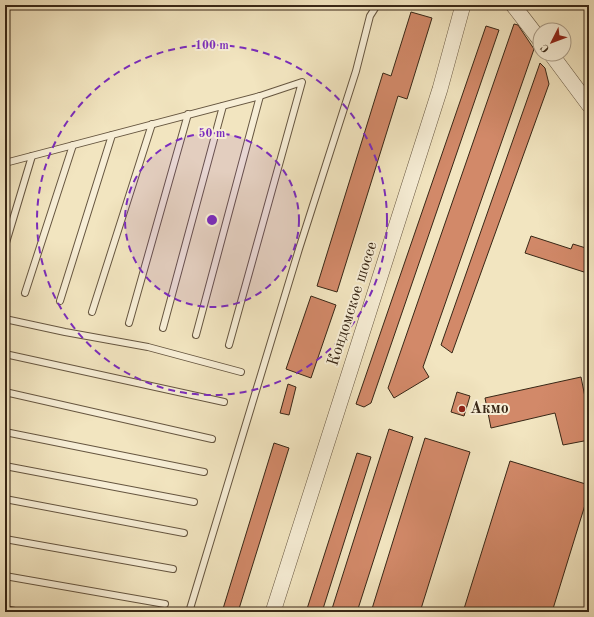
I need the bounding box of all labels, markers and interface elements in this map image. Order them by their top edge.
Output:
north arrow [532,22,572,62]
text: 100 m [195,40,229,52]
text: С [539,41,552,54]
text: 50 m [199,127,226,140]
centre of rings [205,213,219,227]
street label: Кондомское шоссе [325,240,381,368]
place label: Акмо [470,401,509,417]
marker: Акмо [457,404,467,414]

